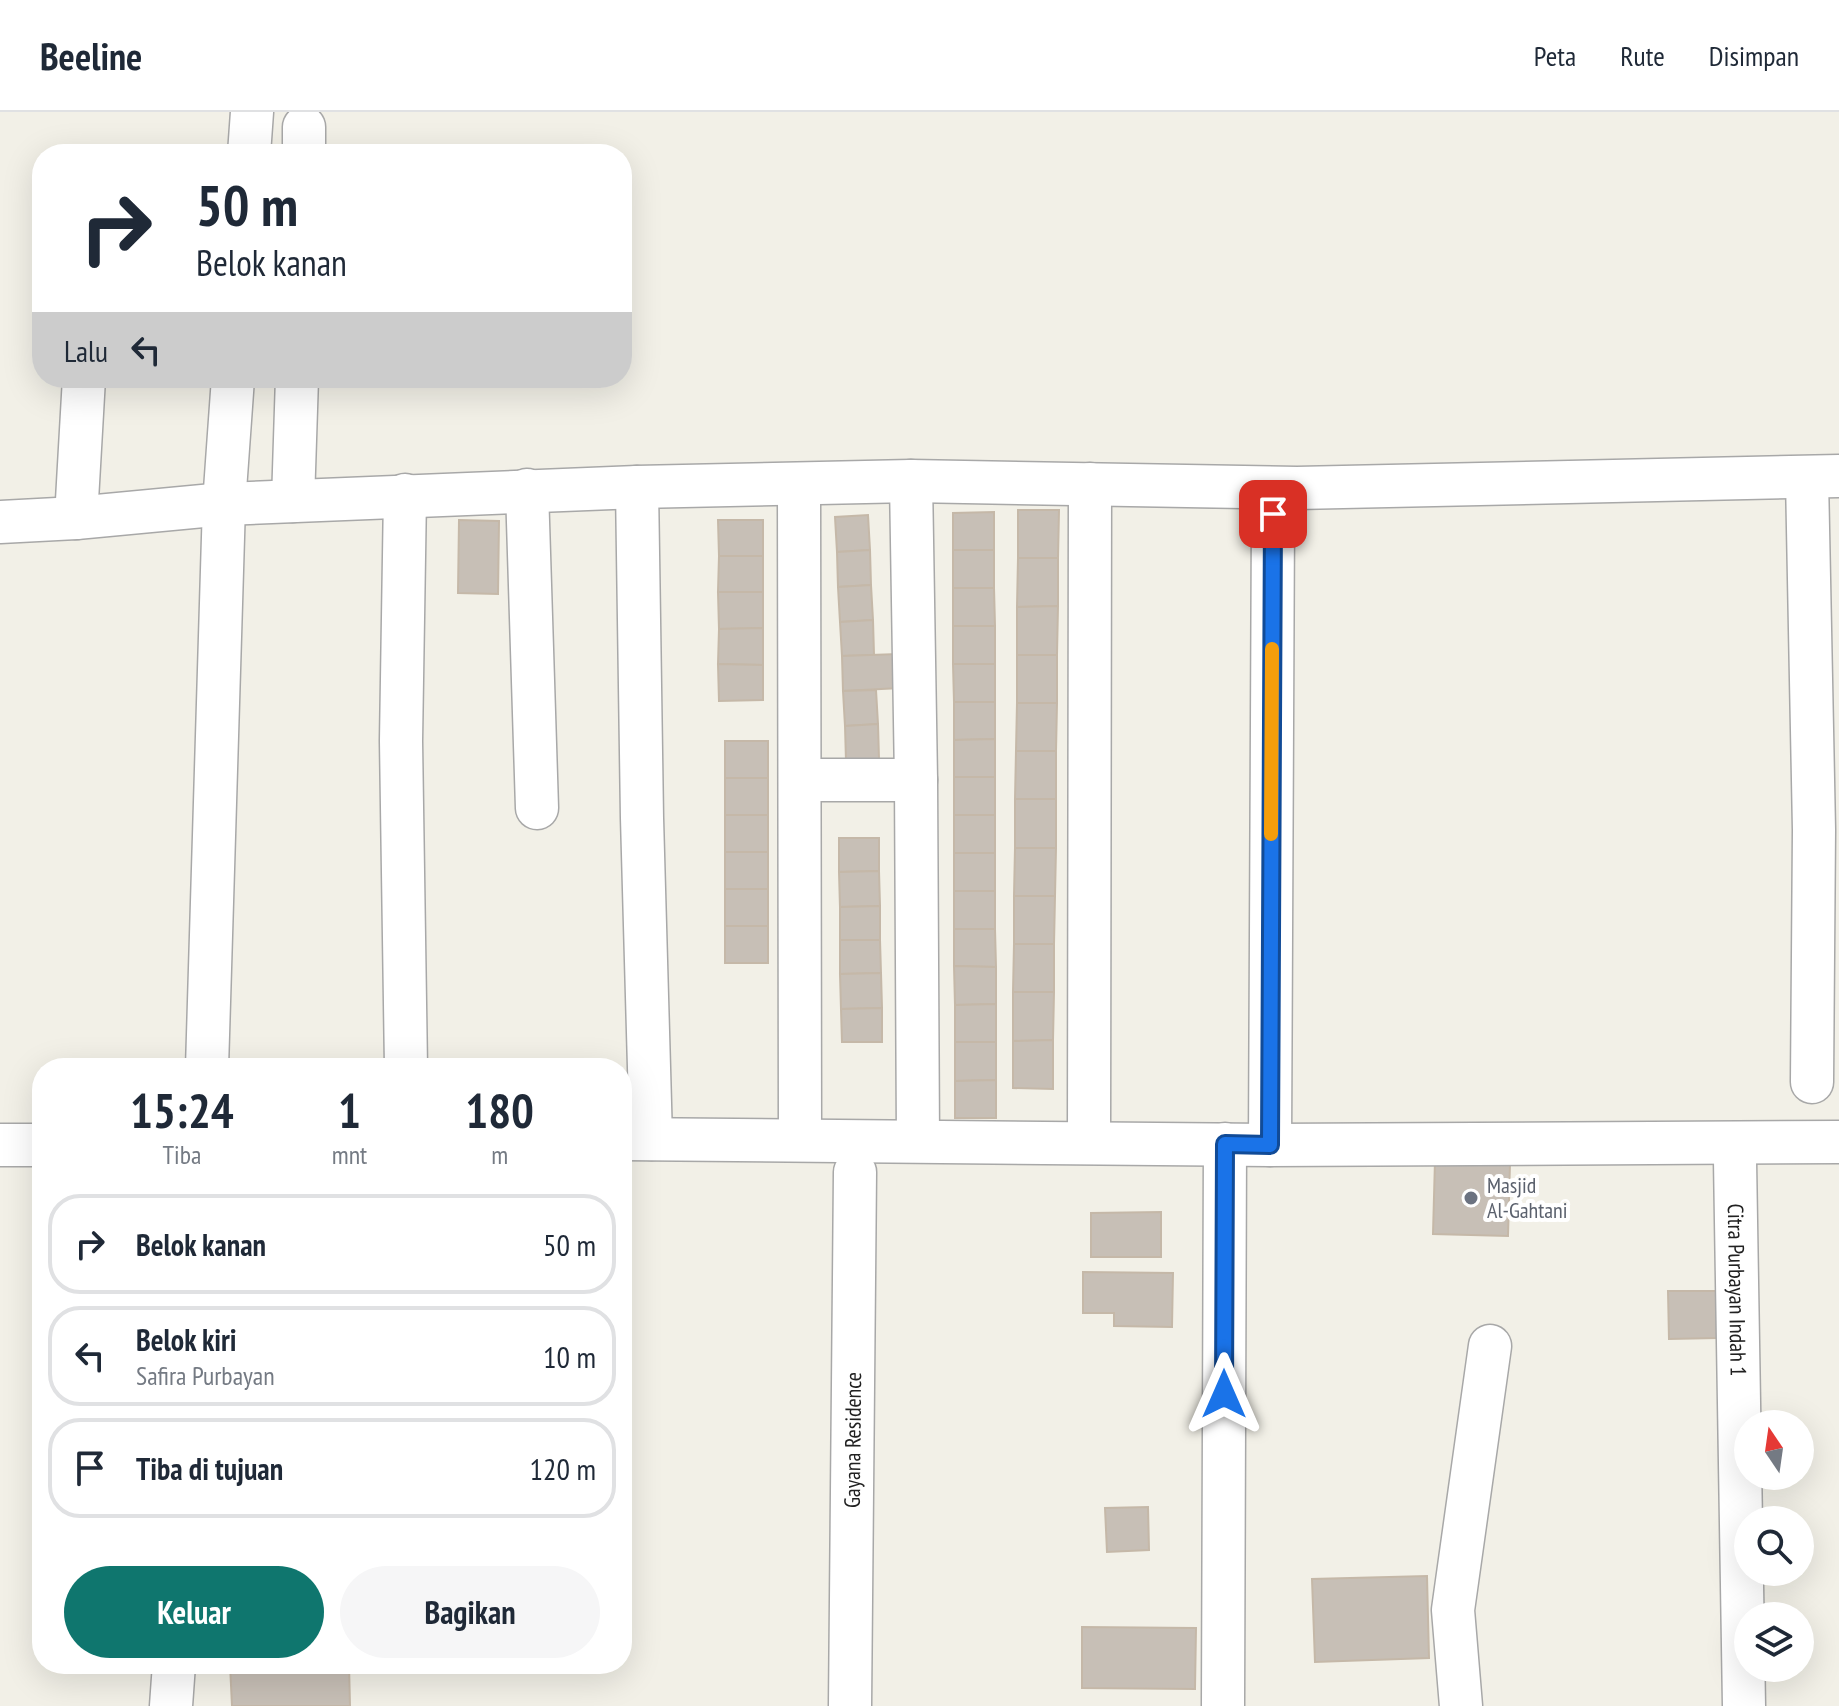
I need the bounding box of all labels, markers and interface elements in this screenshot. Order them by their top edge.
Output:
text: Beeline [40,31,142,80]
text: Peta [1534,37,1576,74]
text: Rute [1620,37,1665,74]
text: Disimpan [1709,37,1799,74]
text: 50 m [196,169,298,241]
icon: right [64,176,168,280]
text: Belok kanan [196,239,347,286]
icon: left [124,328,168,372]
text: Lalu [64,331,108,370]
pin [1239,480,1307,548]
icon: arrive [1251,492,1295,536]
text: 15:24 [130,1079,234,1141]
text: 1 [338,1079,361,1141]
text: 180 [465,1079,534,1141]
text: Tiba [162,1138,201,1171]
text: mnt [332,1138,367,1171]
text: m [491,1138,508,1171]
place label: Masjid Al-Gahtani [1487,1171,1568,1224]
marker: Masjid Al-Gahtani [1462,1189,1480,1207]
street label: Citra Purbayan Indah 1 [1722,1203,1753,1376]
icon: right [68,1222,112,1266]
text: Belok kanan [136,1225,266,1264]
text: 50 m [543,1225,596,1264]
text: Belok kiri [136,1320,237,1359]
icon: left [68,1334,112,1378]
text: 10 m [543,1337,596,1376]
position arrow [1182,1352,1266,1436]
text: Safira Purbayan [136,1359,275,1392]
street label: Gayana Residence [838,1372,867,1508]
north arrow [1734,1410,1814,1490]
map controls [1734,1410,1814,1682]
icon: arrive [68,1446,112,1490]
text: Tiba di tujuan [136,1449,283,1488]
text: 120 m [530,1449,596,1488]
button: search [1734,1506,1814,1586]
button: Keluar [64,1566,324,1658]
button: Bagikan [340,1566,600,1658]
button: layers [1734,1602,1814,1682]

